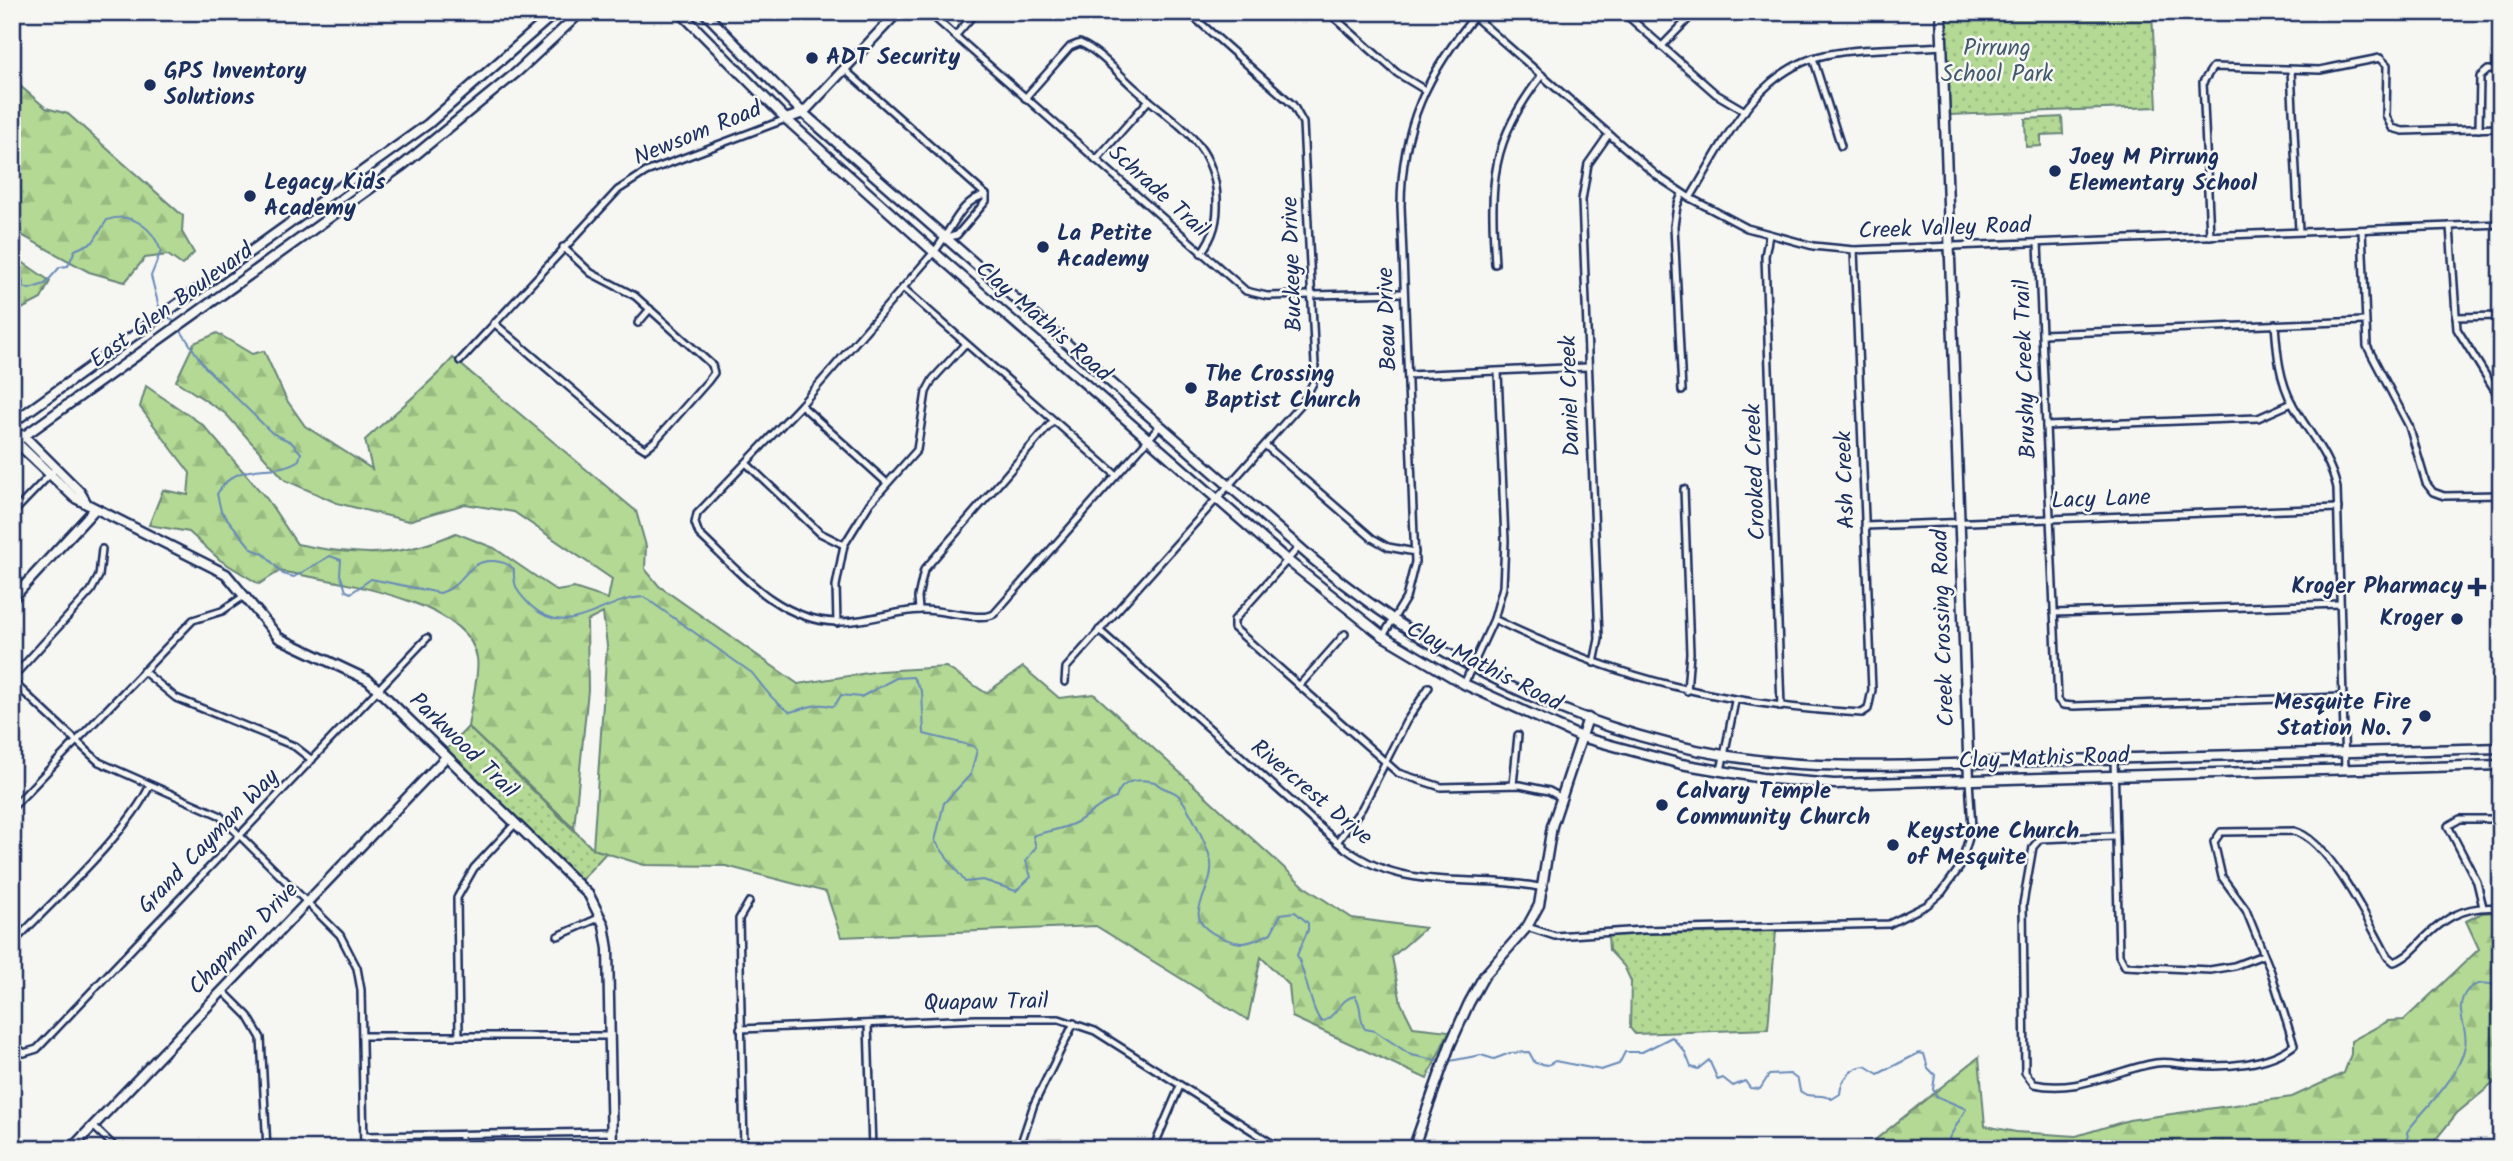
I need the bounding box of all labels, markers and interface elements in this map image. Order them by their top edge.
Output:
park label: Pirrung School Park [1941,31,2053,93]
place label: ADT Security [826,40,960,76]
marker: ADT Security [804,50,820,66]
place label: GPS Inventory Solutions [164,54,307,116]
marker: GPS Inventory Solutions [142,77,158,93]
street label: Newsom Road [629,92,768,176]
street label: Schrade Trail [1099,136,1217,248]
place label: Joey M Pirrung Elementary School [2069,140,2258,202]
marker: Joey M Pirrung Elementary School [2047,163,2063,179]
place label: Legacy Kids Academy [264,165,386,227]
marker: Legacy Kids Academy [242,188,258,204]
street label: Buckeye Drive [1273,196,1313,332]
street label: Creek Valley Road [1858,208,2033,250]
place label: La Petite Academy [1057,216,1152,278]
street label: East Glen Boulevard [82,234,262,378]
marker: La Petite Academy [1035,239,1051,255]
street label: Clay Mathis Road [967,252,1120,392]
street label: Beau Drive [1368,266,1408,372]
street label: Brushy Creek Trail [2005,278,2047,459]
street label: Daniel Creek [1551,334,1591,457]
place label: The Crossing Baptist Church [1205,357,1361,419]
marker: The Crossing Baptist Church [1183,380,1199,396]
street label: Crooked Creek [1736,403,1776,541]
street label: Ash Creek [1826,430,1866,530]
street label: Lacy Lane [2051,480,2151,520]
street label: Creek Crossing Road [1923,528,1965,727]
place label: Kroger Pharmacy [2291,569,2463,605]
marker: Kroger Pharmacy [2469,579,2485,595]
place label: Kroger [2380,601,2445,637]
marker: Kroger [2449,611,2465,627]
street label: Clay Mathis Road [1400,612,1569,722]
street label: Parkwood Trail [400,684,526,808]
place label: Mesquite Fire Station No. 7 [2274,685,2412,747]
marker: Mesquite Fire Station No. 7 [2417,708,2433,724]
street label: Rivercrest Drive [1242,731,1380,855]
street label: Clay Mathis Road [1958,738,2131,780]
street label: Grand Cayman Way [130,761,288,923]
place label: Calvary Temple Community Church [1676,774,1870,836]
marker: Calvary Temple Community Church [1654,797,1670,813]
place label: Keystone Church of Mesquite [1907,814,2079,876]
marker: Keystone Church of Mesquite [1885,837,1901,853]
street label: Chapman Drive [180,874,308,1004]
street label: Quapaw Trail [923,984,1049,1022]

